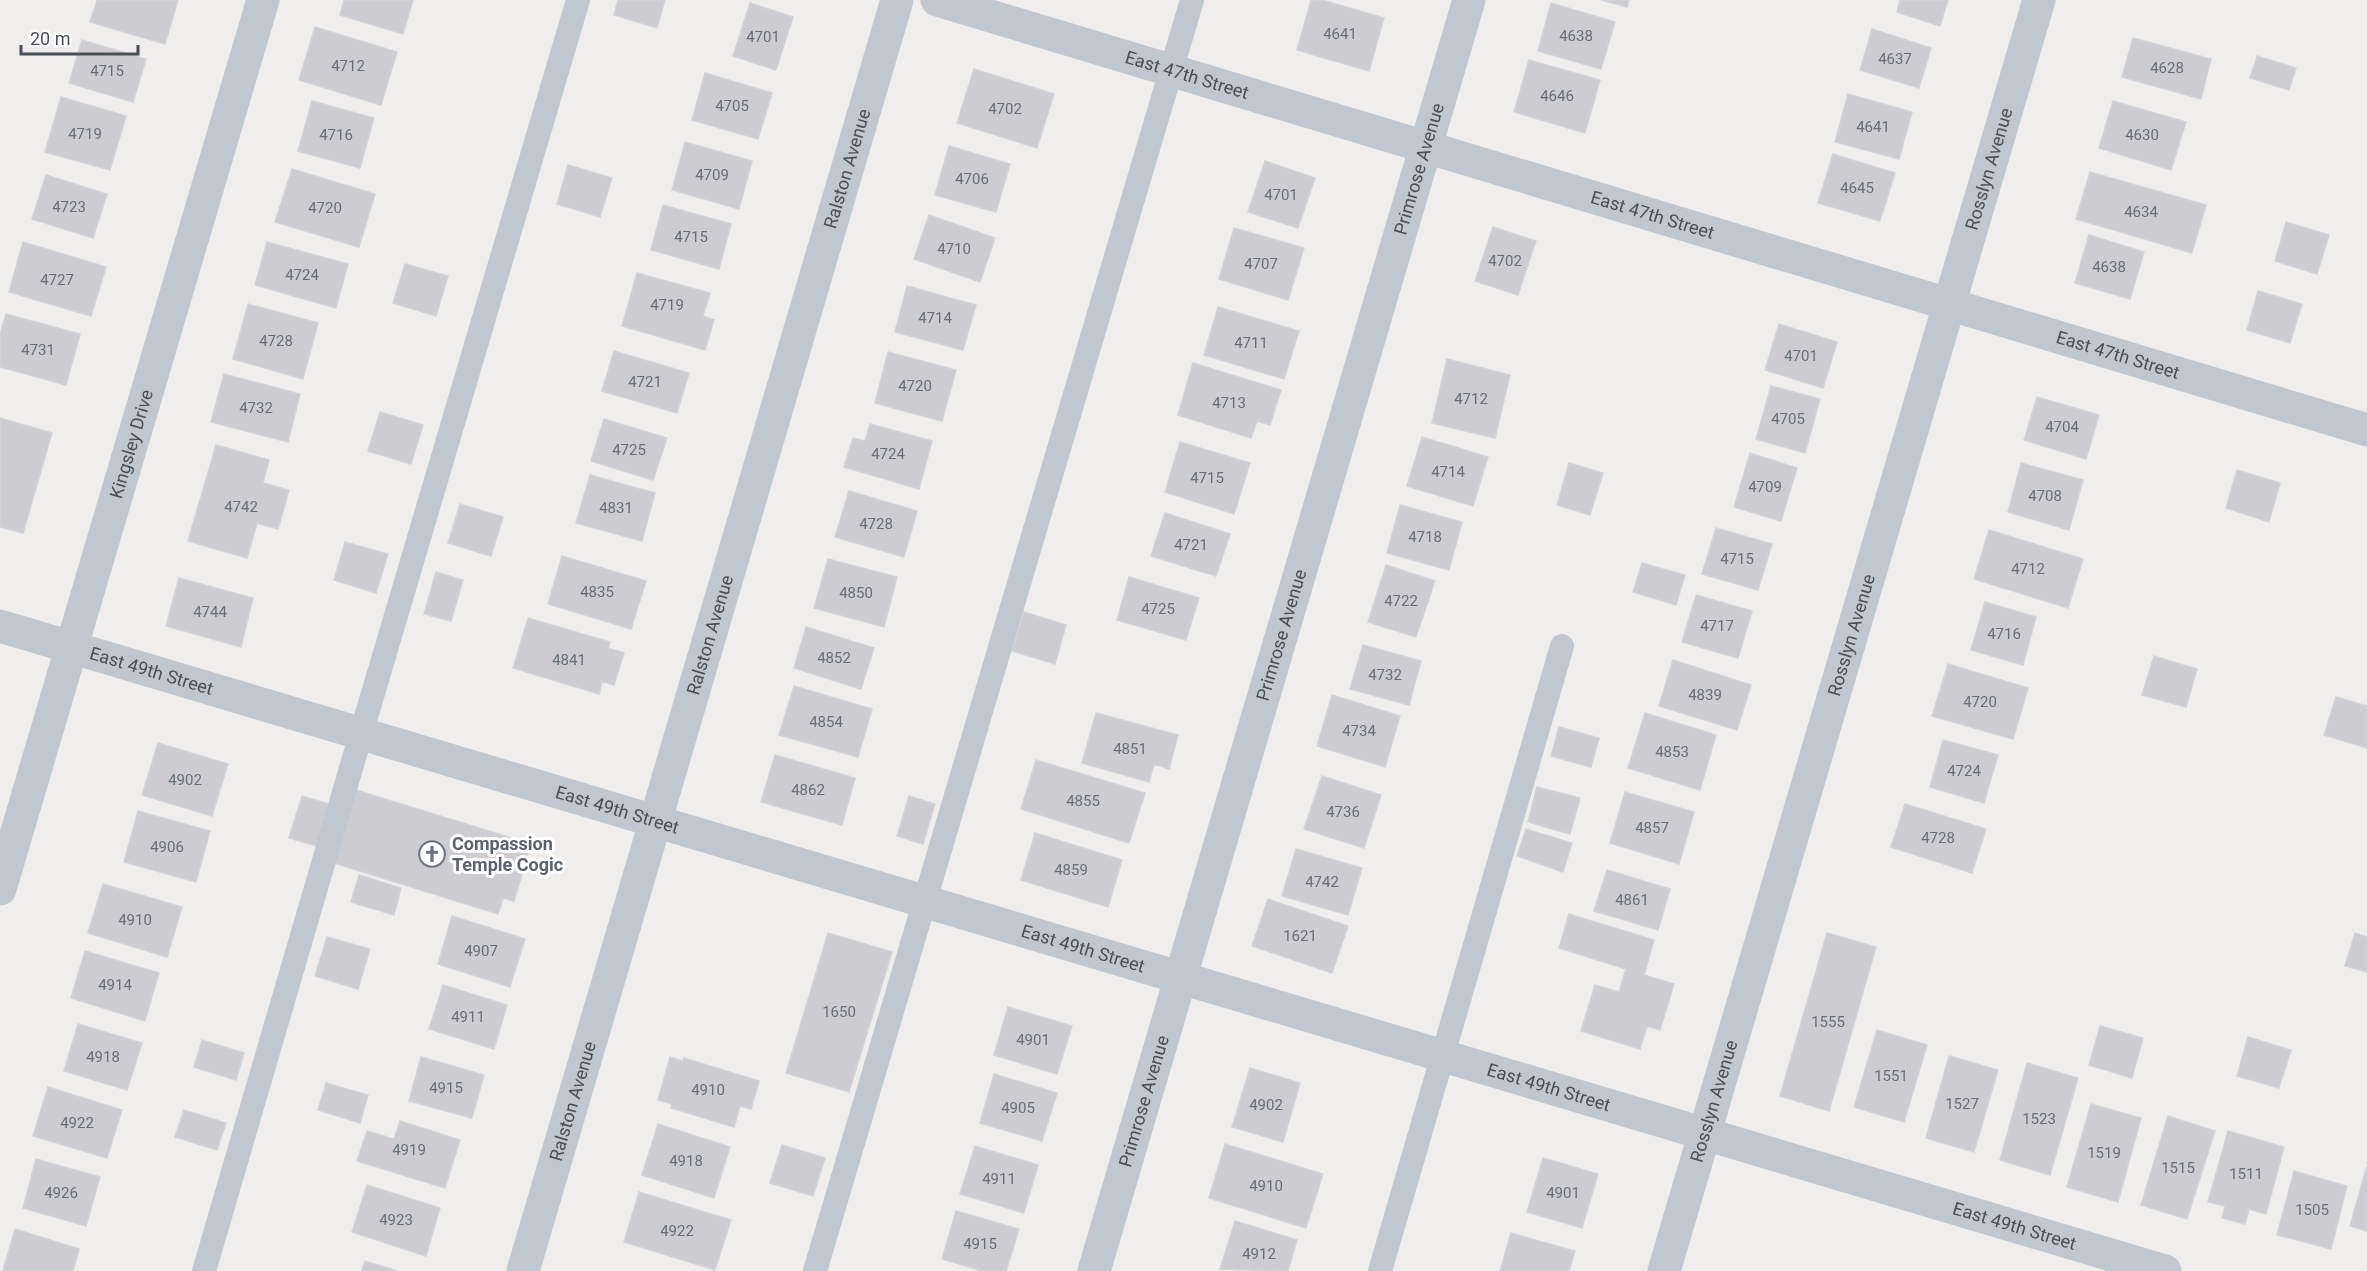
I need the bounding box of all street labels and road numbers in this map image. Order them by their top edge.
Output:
street label: East 47th Street [1123,46,1251,103]
street label: Primrose Avenue [1389,101,1448,237]
street label: Rosslyn Avenue [1961,105,2017,232]
street label: Ralston Avenue [819,106,874,231]
street label: East 47th Street [1588,186,1717,243]
street label: East 47th Street [2054,326,2182,383]
street label: Kingsley Drive [105,387,157,501]
street label: Primrose Avenue [1252,567,1310,703]
street label: Rosslyn Avenue [1823,571,1879,698]
street label: Ralston Avenue [682,572,737,697]
street label: East 49th Street [87,642,216,699]
street label: East 49th Street [553,781,682,838]
street label: East 49th Street [1019,920,1147,976]
street label: Primrose Avenue [1114,1033,1173,1169]
street label: Rosslyn Avenue [1686,1038,1742,1165]
street label: Ralston Avenue [545,1039,600,1163]
street label: East 49th Street [1485,1059,1613,1115]
street label: East 49th Street [1950,1197,2079,1254]

